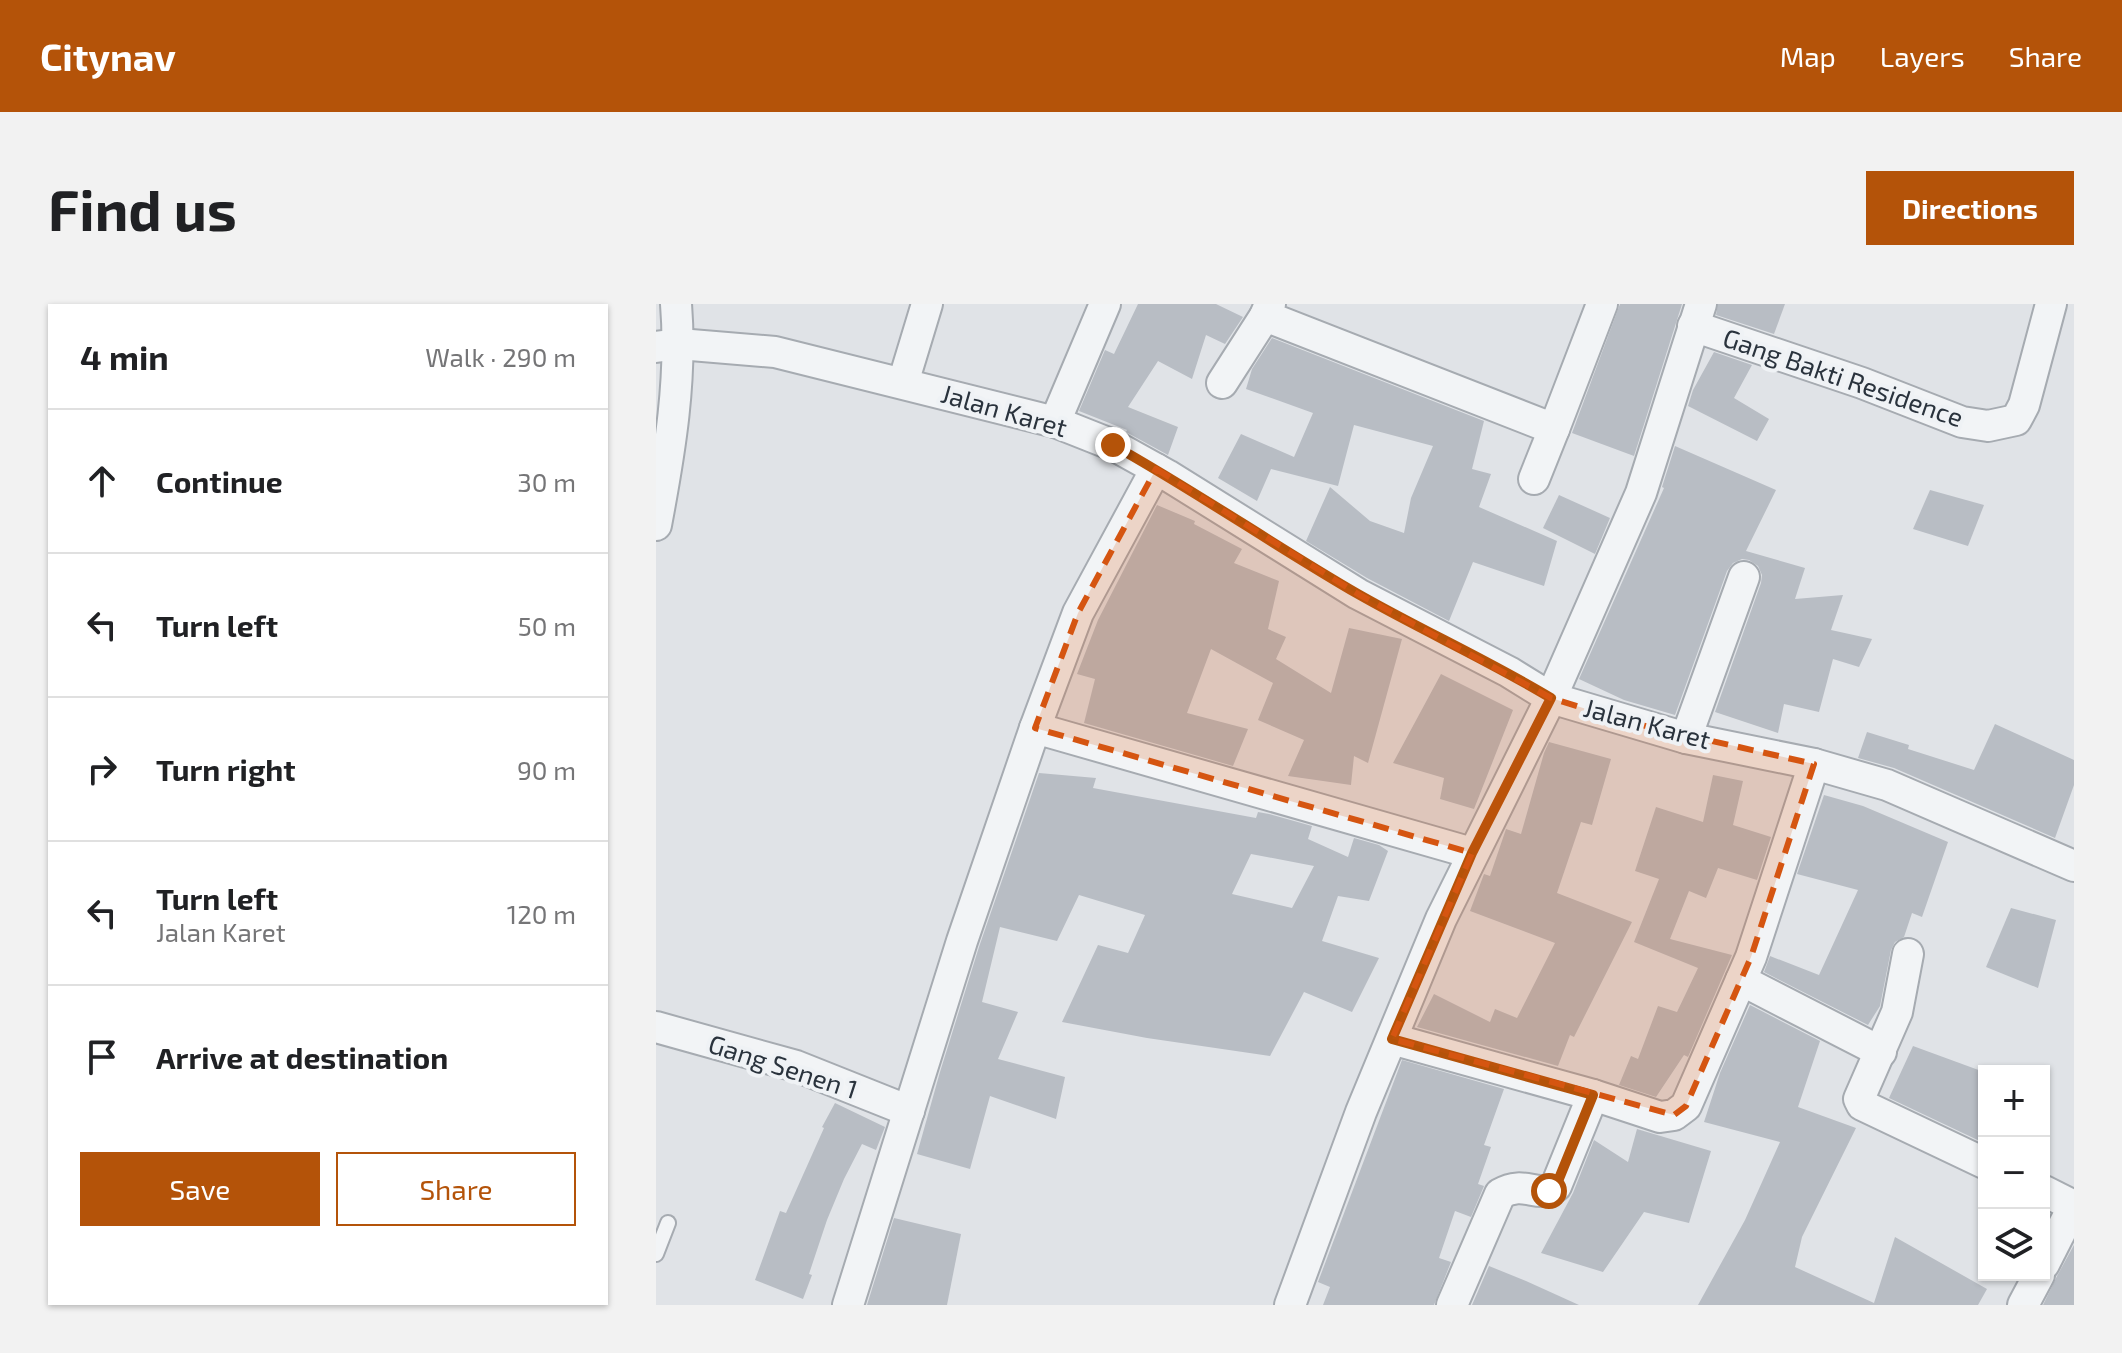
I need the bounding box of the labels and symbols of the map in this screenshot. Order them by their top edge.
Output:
street label: Gang Bakti Residence [1719,321,1968,432]
street label: Jalan Karet [938,377,1071,442]
route end [1095,427,1131,463]
street label: Jalan Karet [1581,691,1714,754]
street label: Gang Senen 1 [705,1027,862,1104]
route start [1531,1173,1567,1209]

